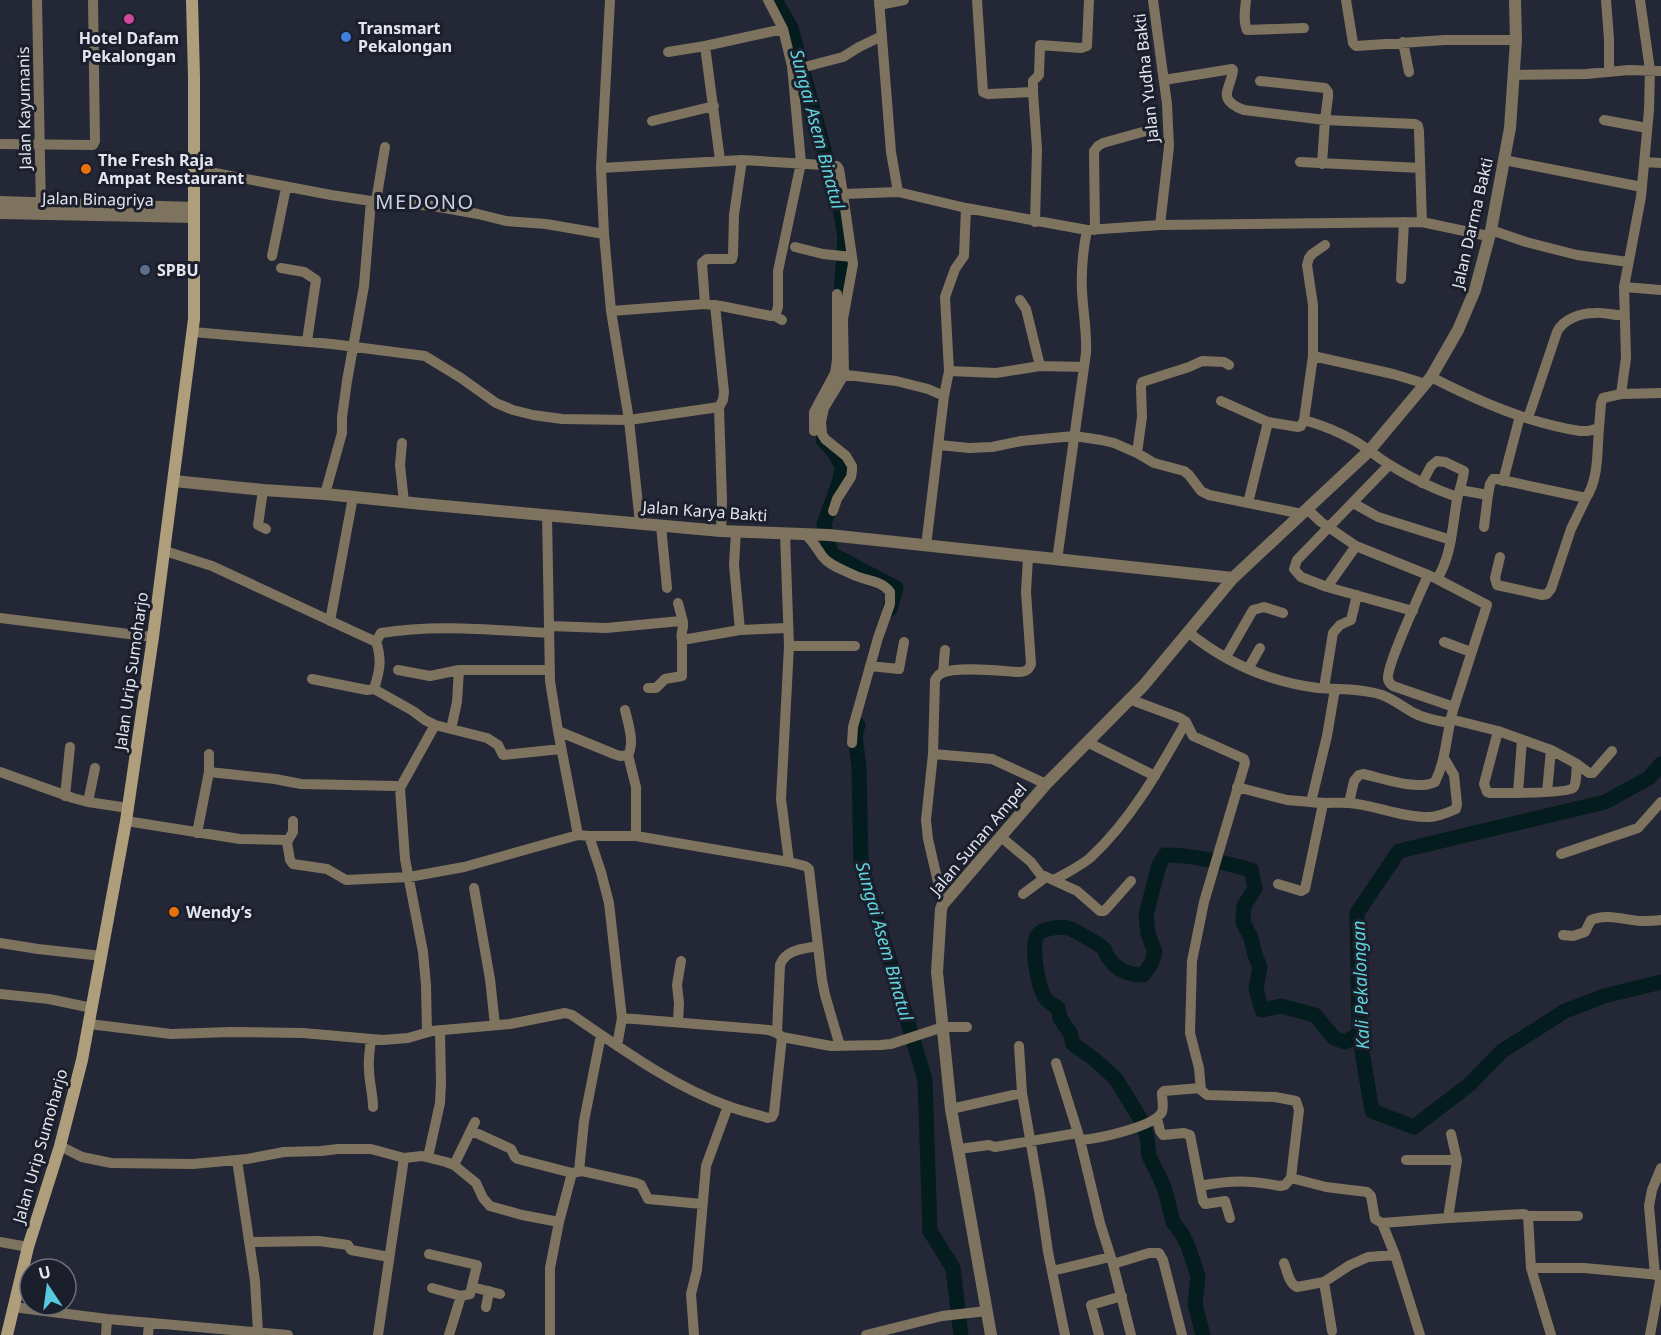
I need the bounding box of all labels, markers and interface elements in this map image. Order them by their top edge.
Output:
marker: Hotel Dafam Pekalongan [122,12,136,26]
street label: Jalan Yudha Bakti [1128,12,1164,146]
place label: Transmart Pekalongan [358,17,452,57]
place label: Hotel Dafam Pekalongan [79,27,179,67]
marker: Transmart Pekalongan [339,30,353,44]
street label: Jalan Kayumanis [12,46,36,172]
water label: Sungai Asem Binatul [785,47,851,212]
place label: The Fresh Raja Ampat Restaurant [98,149,244,189]
street label: Jalan Darma Bakti [1446,155,1498,293]
marker: The Fresh Raja Ampat Restaurant [79,162,93,176]
street label: Jalan Binagriya [40,187,154,211]
district label: MEDONO [375,188,475,215]
place label: SPBU [157,259,199,281]
marker: SPBU [138,263,152,277]
street label: Jalan Karya Bakti [640,496,768,526]
street label: Jalan Urip Sumoharjo [109,590,153,754]
street label: Jalan Sunan Ampel [923,778,1032,901]
water label: Sungai Asem Binatul [851,859,919,1024]
place label: Wendy’s [186,901,252,923]
marker: Wendy’s [167,905,181,919]
water label: Kali Pekalongan [1346,920,1374,1050]
street label: Jalan Urip Sumoharjo [7,1066,73,1228]
north arrow [18,1257,78,1317]
text: U [36,1260,53,1284]

